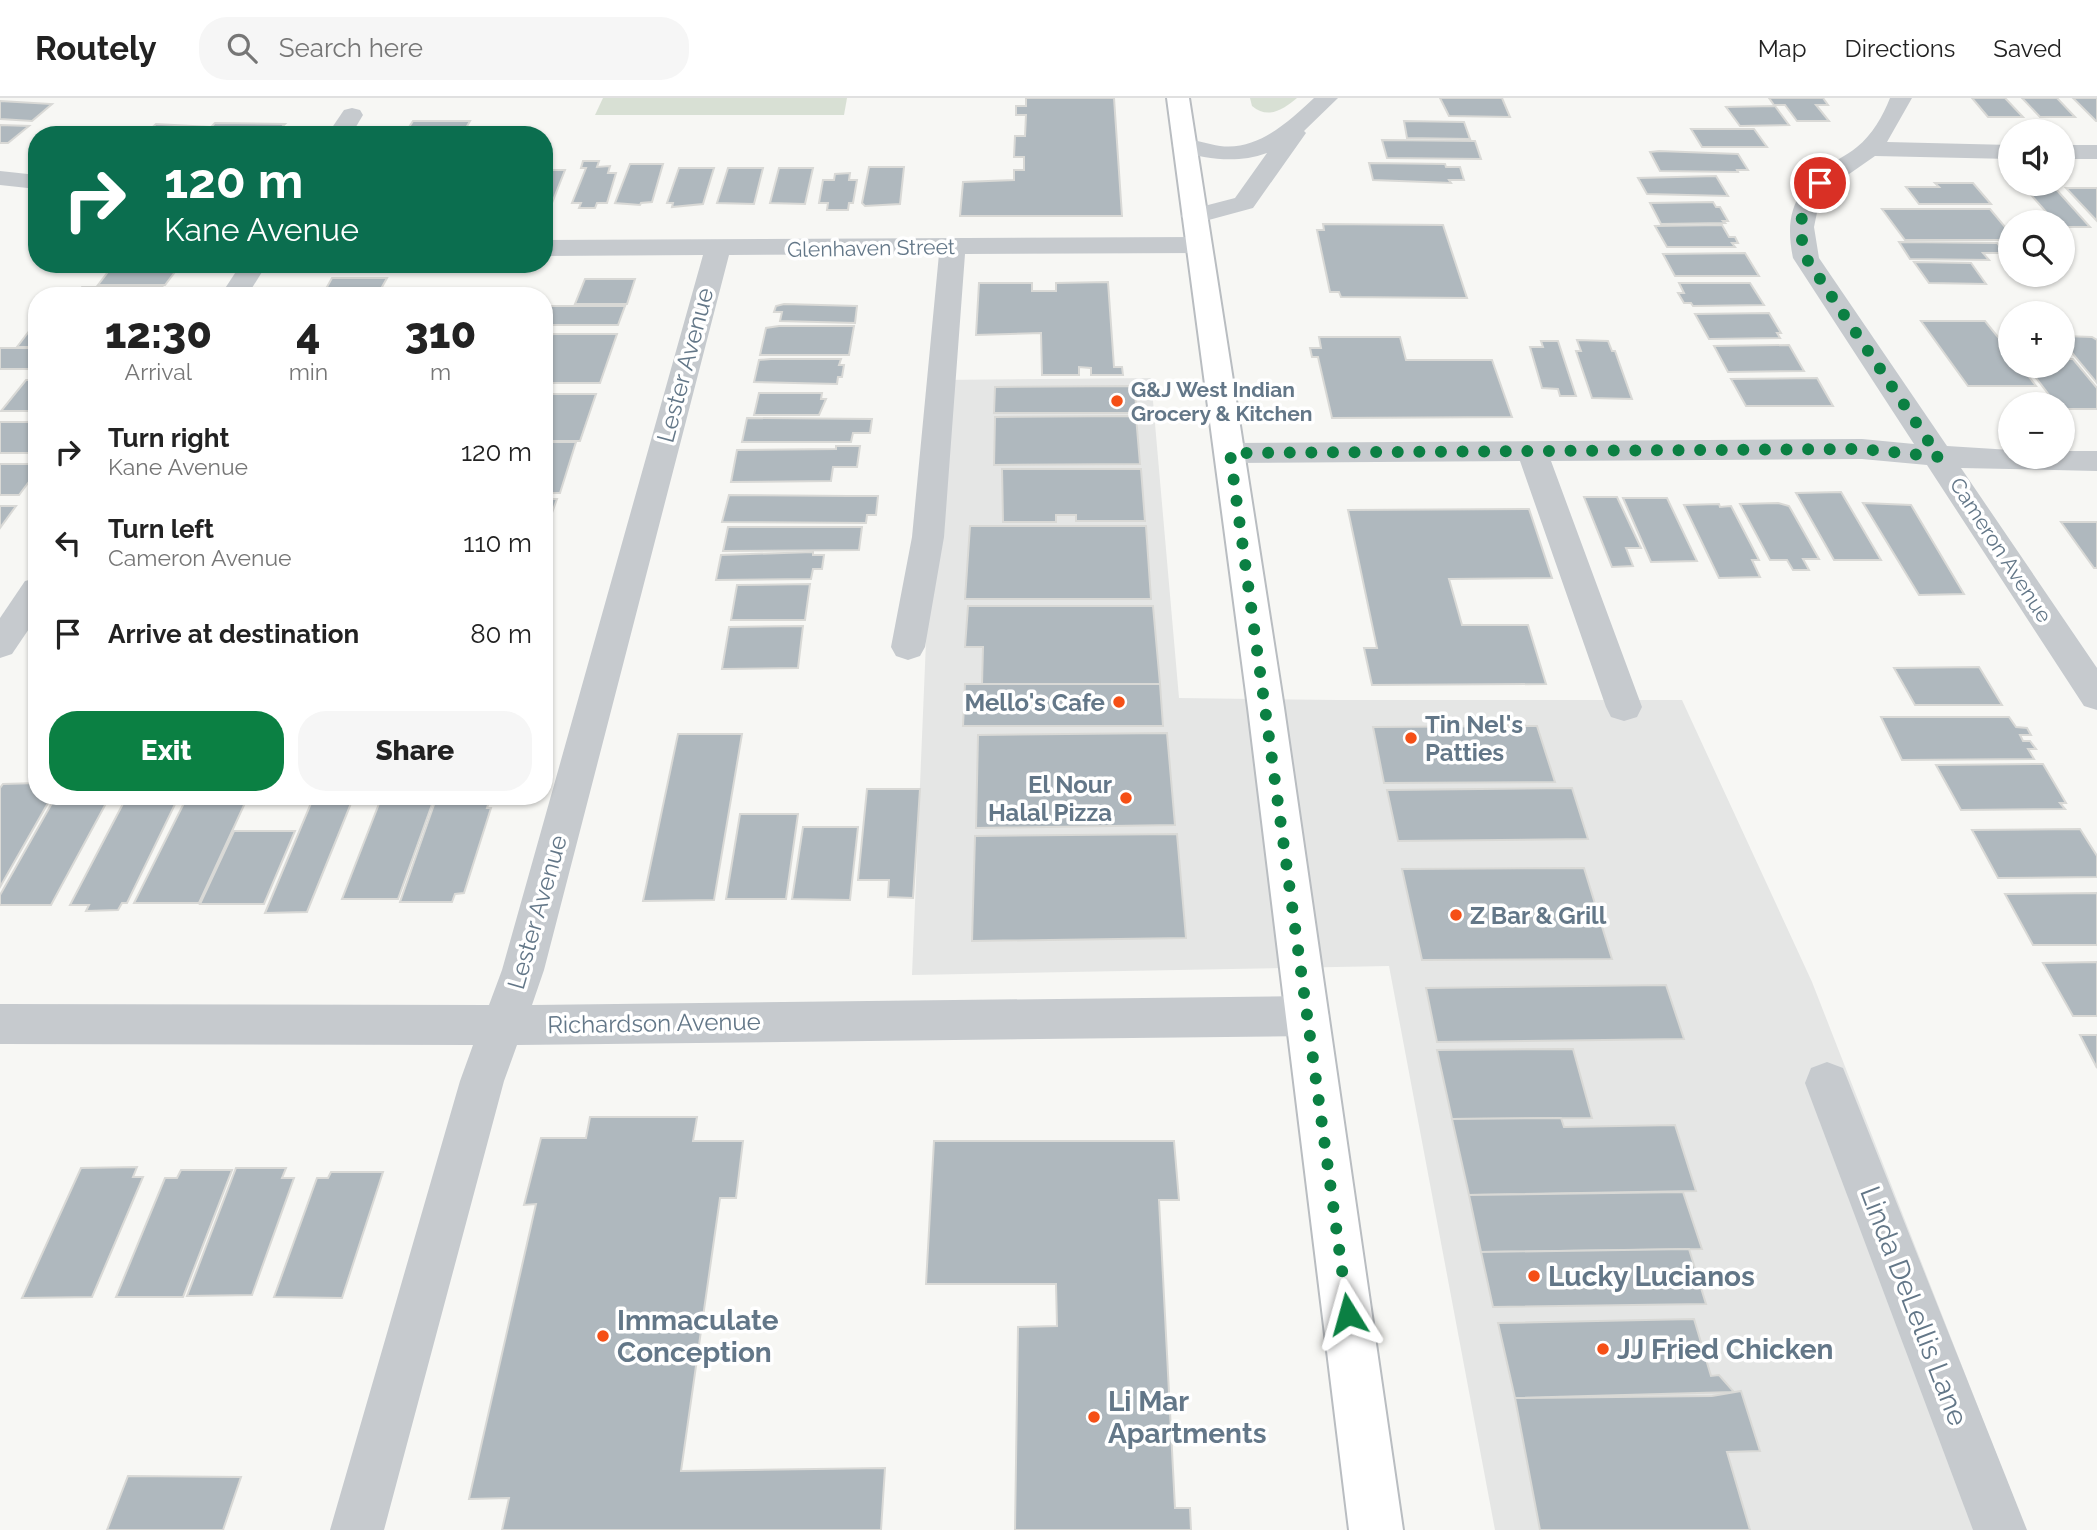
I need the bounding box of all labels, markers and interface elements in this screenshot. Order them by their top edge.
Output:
search box [199,17,689,80]
text: Routely [35,29,157,68]
icon: search [223,29,261,67]
text: Search here [279,33,423,63]
text: Map [1758,34,1807,63]
text: Directions [1845,34,1955,63]
text: Saved [1993,34,2062,63]
map controls [1998,119,2075,469]
button: sound [1998,119,2075,196]
text: 120 m [164,152,303,209]
pin [1790,153,1850,213]
icon: right [49,154,140,245]
icon: arrive [1801,164,1839,202]
button: search [1998,210,2075,287]
text: Kane Avenue [164,211,359,248]
street label: Glenhaven Street [787,234,955,262]
street label: Lester Avenue [650,285,720,445]
button: + [1998,301,2075,378]
text: 12:30 [105,309,212,358]
text: 4 [296,309,321,358]
text: 310 [405,309,476,358]
text: Arrival [125,358,192,385]
text: min [289,358,328,385]
text: m [430,358,451,385]
place label: G&J West Indian Grocery & Kitchen [1131,377,1313,426]
button: − [1998,392,2075,469]
marker: G&J West Indian Grocery & Kitchen [1109,393,1125,409]
text: Turn right [108,423,229,453]
icon: right [49,433,87,471]
text: 120 m [461,437,532,467]
text: Kane Avenue [108,453,248,480]
street label: Cameron Avenue [1945,473,2057,627]
text: Turn left [108,514,214,544]
icon: left [49,524,87,562]
text: 110 m [463,528,532,558]
text: Cameron Avenue [108,544,292,571]
icon: arrive [49,615,87,653]
text: Arrive at destination [108,619,359,649]
text: 80 m [470,619,532,649]
place label: Mello's Cafe [964,688,1105,717]
marker: Mello's Cafe [1111,694,1127,710]
place label: Tin Nel's Patties [1425,710,1523,767]
button: Exit [49,711,284,791]
button: Share [298,711,532,791]
marker: Tin Nel's Patties [1403,730,1419,746]
place label: El Nour Halal Pizza [988,770,1112,827]
marker: El Nour Halal Pizza [1118,790,1134,806]
street label: Lester Avenue [501,832,573,992]
place label: Z Bar & Grill [1470,901,1607,930]
marker: Z Bar & Grill [1448,907,1464,923]
street label: Richardson Avenue [547,1007,761,1039]
street label: Linda DeLellis Lane [1853,1182,1975,1430]
place label: Lucky Lucianos [1548,1260,1755,1293]
marker: Lucky Lucianos [1526,1268,1542,1284]
position arrow [1311,1277,1385,1351]
place label: Immaculate Conception [617,1304,779,1369]
marker: Immaculate Conception [595,1328,611,1344]
place label: JJ Fried Chicken [1617,1333,1833,1366]
marker: JJ Fried Chicken [1595,1341,1611,1357]
place label: Li Mar Apartments [1108,1385,1267,1450]
marker: Li Mar Apartments [1086,1409,1102,1425]

